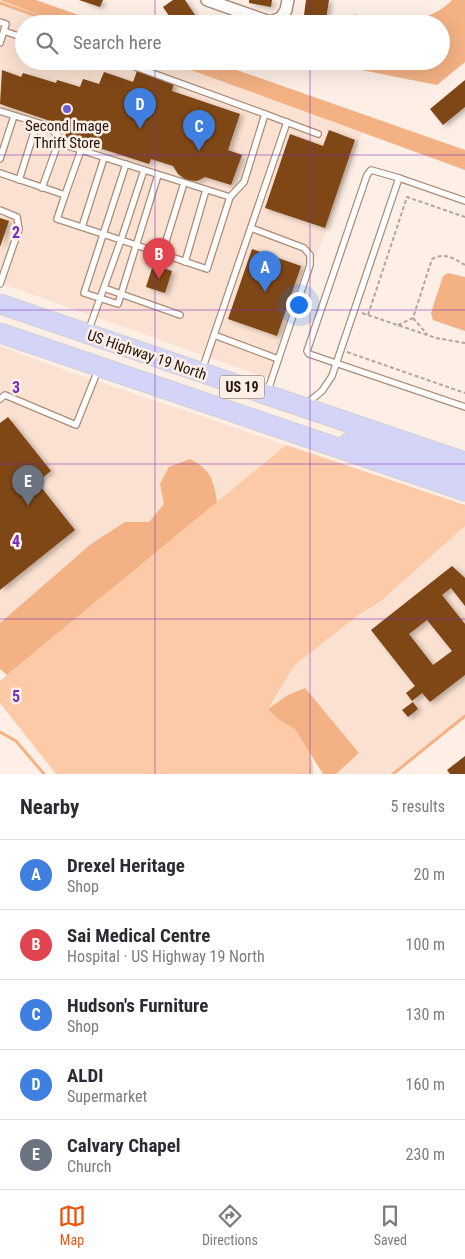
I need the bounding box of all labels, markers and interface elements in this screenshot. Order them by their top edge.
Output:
search box [15,15,450,70]
icon: search [33,29,61,57]
text: Search here [73,31,161,54]
pin: D [124,88,156,129]
marker: Second Image Thrift Store [61,103,73,115]
pin: C [183,110,215,151]
place label: Second Image Thrift Store [25,117,109,152]
text: 2 [12,223,20,242]
pin: B [143,238,175,279]
pin: A [249,251,281,292]
your location [286,292,312,318]
street label: US Highway 19 North [85,326,209,384]
road number: US 19 [220,376,264,398]
text: 3 [12,378,20,397]
pin: E [12,465,44,506]
text: 4 [12,532,20,551]
text: 5 [12,687,20,706]
text: Nearby [20,795,79,819]
text: 5 results [390,797,445,816]
text: Drexel Heritage [67,854,185,877]
text: A [31,865,41,884]
text: 20 m [413,865,445,884]
text: Shop [67,877,99,896]
text: Sai Medical Centre [67,924,210,947]
text: B [32,935,40,954]
text: 100 m [406,935,445,954]
text: Hospital · US Highway 19 North [67,947,265,966]
text: Hudson's Furniture [67,994,208,1017]
text: C [31,1005,41,1024]
text: 130 m [406,1005,445,1024]
text: Shop [67,1017,99,1036]
text: ALDI [67,1064,103,1087]
text: D [31,1075,41,1094]
text: 160 m [406,1075,445,1094]
text: Supermarket [67,1087,147,1106]
text: Calvary Chapel [67,1134,181,1157]
text: E [32,1145,40,1164]
text: 230 m [406,1145,445,1164]
text: Church [67,1157,111,1176]
tab: Map [58,1202,86,1248]
tab: Directions [202,1202,258,1248]
tab: Saved [374,1202,407,1248]

